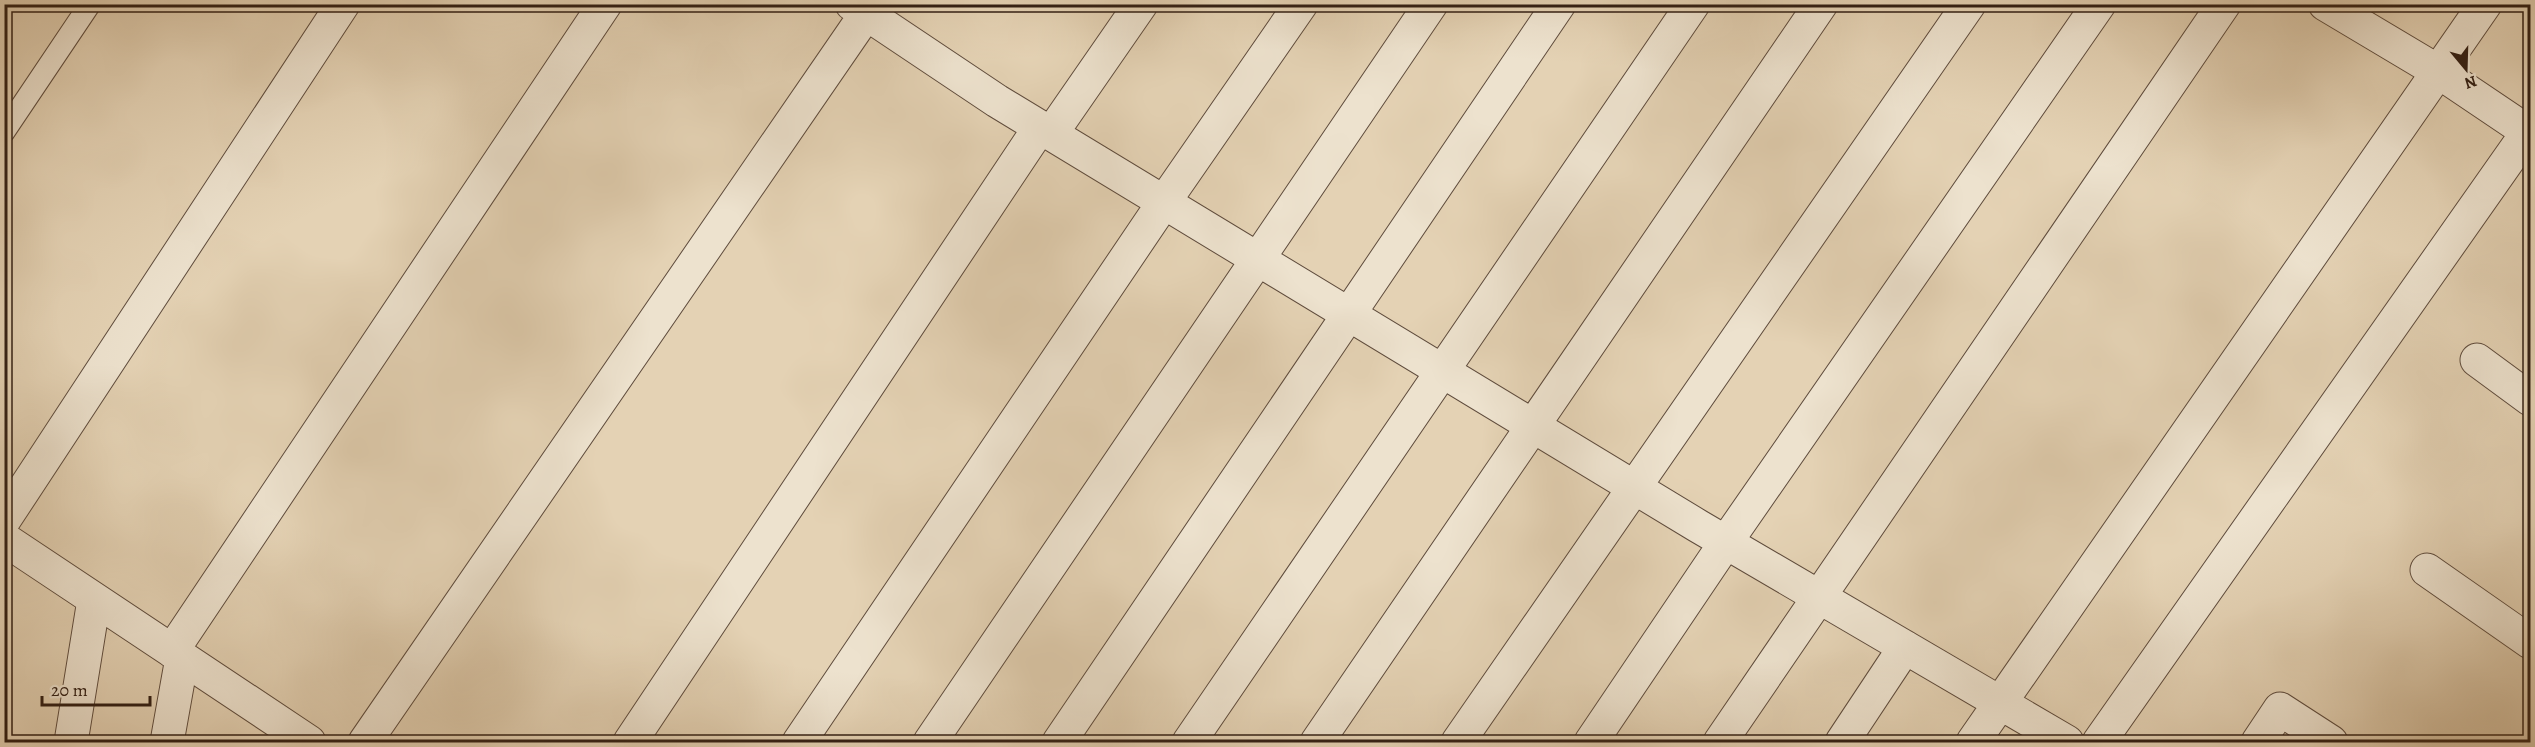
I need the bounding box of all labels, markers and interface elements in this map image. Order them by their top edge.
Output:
north arrow [2436,39,2496,99]
text: N [2461,70,2480,95]
scale bar [42,669,150,707]
text: 20 m [51,678,88,702]

